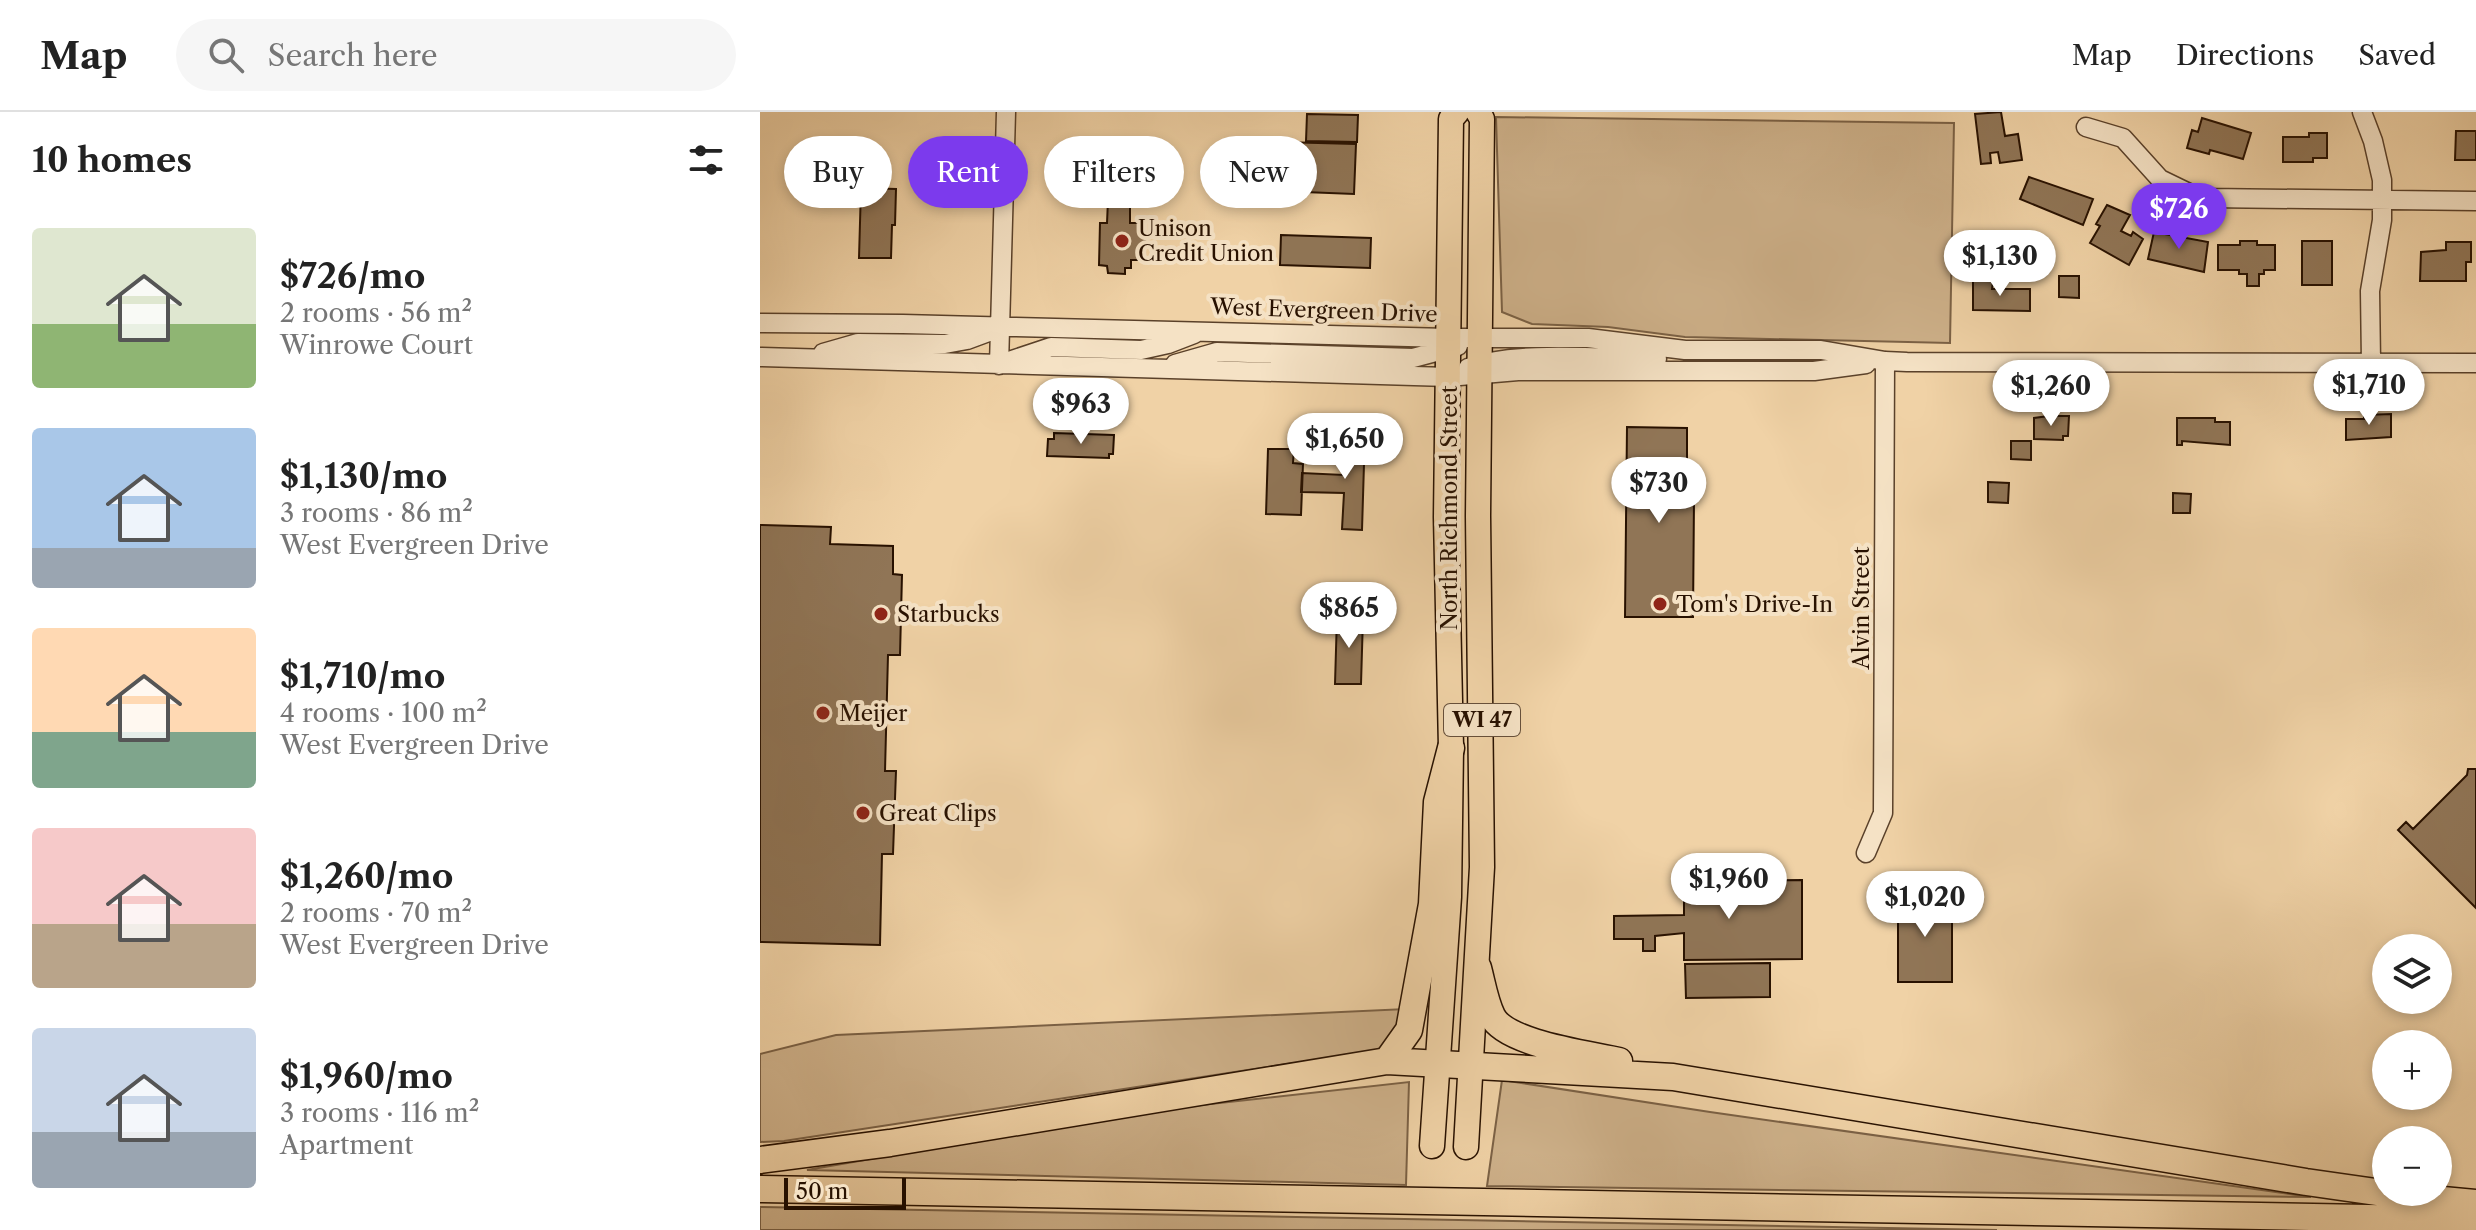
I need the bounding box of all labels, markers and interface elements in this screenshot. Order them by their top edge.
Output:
search box [176,19,736,91]
text: Map [40,32,128,79]
icon: search [204,33,248,77]
text: Search here [268,37,438,74]
text: Map [2072,38,2132,72]
text: Directions [2176,38,2314,72]
text: Saved [2358,38,2436,72]
chip: Buy [784,136,892,208]
chip: Rent [908,136,1028,208]
chip: Filters [1044,136,1184,208]
chip: New [1200,136,1317,208]
icon: filters [684,138,728,182]
text: 10 homes [32,139,192,181]
pin: $726 [2132,183,2226,251]
text: $726 [2150,193,2208,225]
place label: Unison Credit Union [1138,215,1274,267]
pin: $1,130 [1935,230,2065,298]
marker: Unison Credit Union [1113,232,1131,250]
text: $1,130 [1962,240,2038,272]
text: $726/mo [280,255,425,297]
icon: home [96,260,192,356]
street label: West Evergreen Drive [1209,293,1438,328]
text: 2 rooms · 56 m² [280,297,472,329]
text: Winrowe Court [280,329,473,361]
pin: $1,710 [2304,359,2434,427]
pin: $1,260 [1986,360,2116,428]
text: $1,710 [2332,369,2406,401]
text: $1,260 [2011,370,2091,402]
pin: $963 [1034,378,1128,446]
street label: North Richmond Street [1436,385,1463,631]
text: $963 [1051,388,1111,420]
pin: $1,650 [1280,413,1410,481]
text: $1,650 [1305,423,1385,455]
text: $1,130/mo [280,455,447,497]
pin: $730 [1612,457,1706,525]
icon: home [96,460,192,556]
text: $730 [1629,467,1689,499]
text: 3 rooms · 86 m² [280,497,473,529]
text: West Evergreen Drive [280,529,549,561]
street label: Alvin Street [1848,546,1875,671]
pin: $865 [1302,582,1396,650]
place label: Tom's Drive-In [1676,591,1833,618]
text: $865 [1319,592,1379,624]
marker: Tom's Drive-In [1651,595,1669,613]
place label: Starbucks [897,601,1000,628]
marker: Starbucks [872,605,890,623]
text: $1,710/mo [280,655,445,697]
icon: home [96,660,192,756]
text: 4 rooms · 100 m² [280,697,487,729]
place label: Meijer [839,700,908,727]
marker: Meijer [814,704,832,722]
road number: WI 47 [1444,704,1520,736]
text: West Evergreen Drive [280,729,549,761]
place label: Great Clips [879,800,997,827]
marker: Great Clips [854,804,872,822]
pin: $1,960 [1664,853,1794,921]
text: $1,260/mo [280,855,453,897]
icon: home [96,860,192,956]
text: $1,960 [1689,863,1769,895]
pin: $1,020 [1860,871,1990,939]
text: $1,020 [1884,881,1966,913]
text: 2 rooms · 70 m² [280,897,472,929]
text: West Evergreen Drive [280,929,549,961]
map controls [2372,934,2452,1206]
button: layers [2372,934,2452,1014]
button: + [2372,1030,2452,1110]
text: $1,960/mo [280,1055,453,1097]
icon: home [96,1060,192,1156]
text: 3 rooms · 116 m² [280,1097,479,1129]
button: − [2372,1126,2452,1206]
text: Apartment [280,1129,413,1161]
scale bar [784,1174,906,1210]
text: 50 m [796,1178,848,1205]

